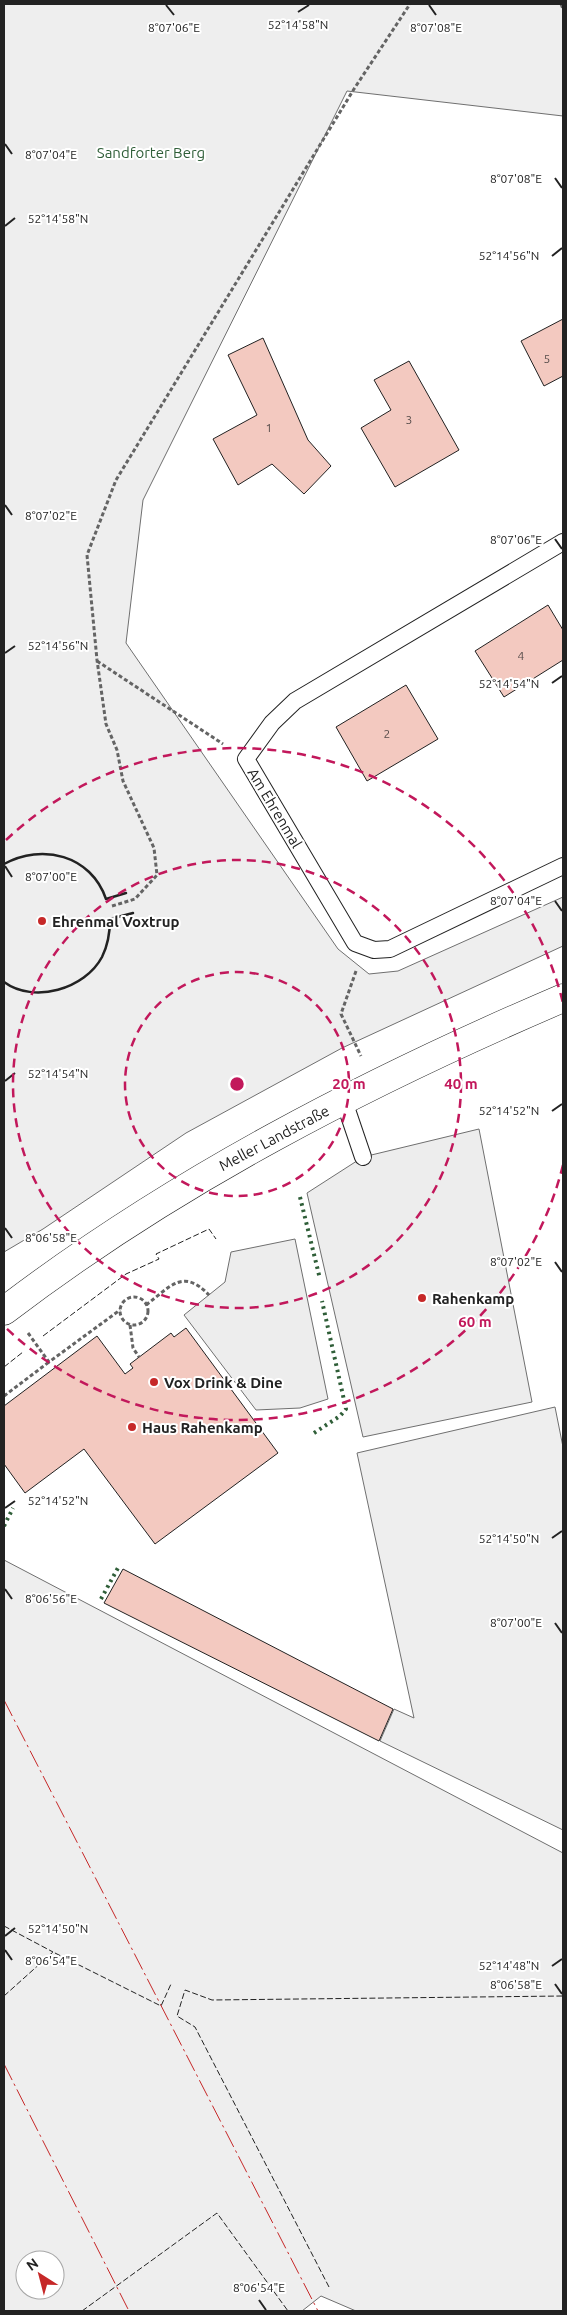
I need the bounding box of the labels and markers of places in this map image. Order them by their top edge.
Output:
place label: Ehrenmal Voxtrup [52,913,179,930]
marker: Ehrenmal Voxtrup [36,915,48,927]
centre of rings [228,1075,246,1093]
place label: Rahenkamp [432,1290,514,1307]
marker: Rahenkamp [416,1292,428,1304]
place label: Vox Drink & Dine [164,1374,283,1391]
marker: Vox Drink & Dine [148,1376,160,1388]
place label: Haus Rahenkamp [142,1419,263,1436]
marker: Haus Rahenkamp [126,1421,138,1433]

